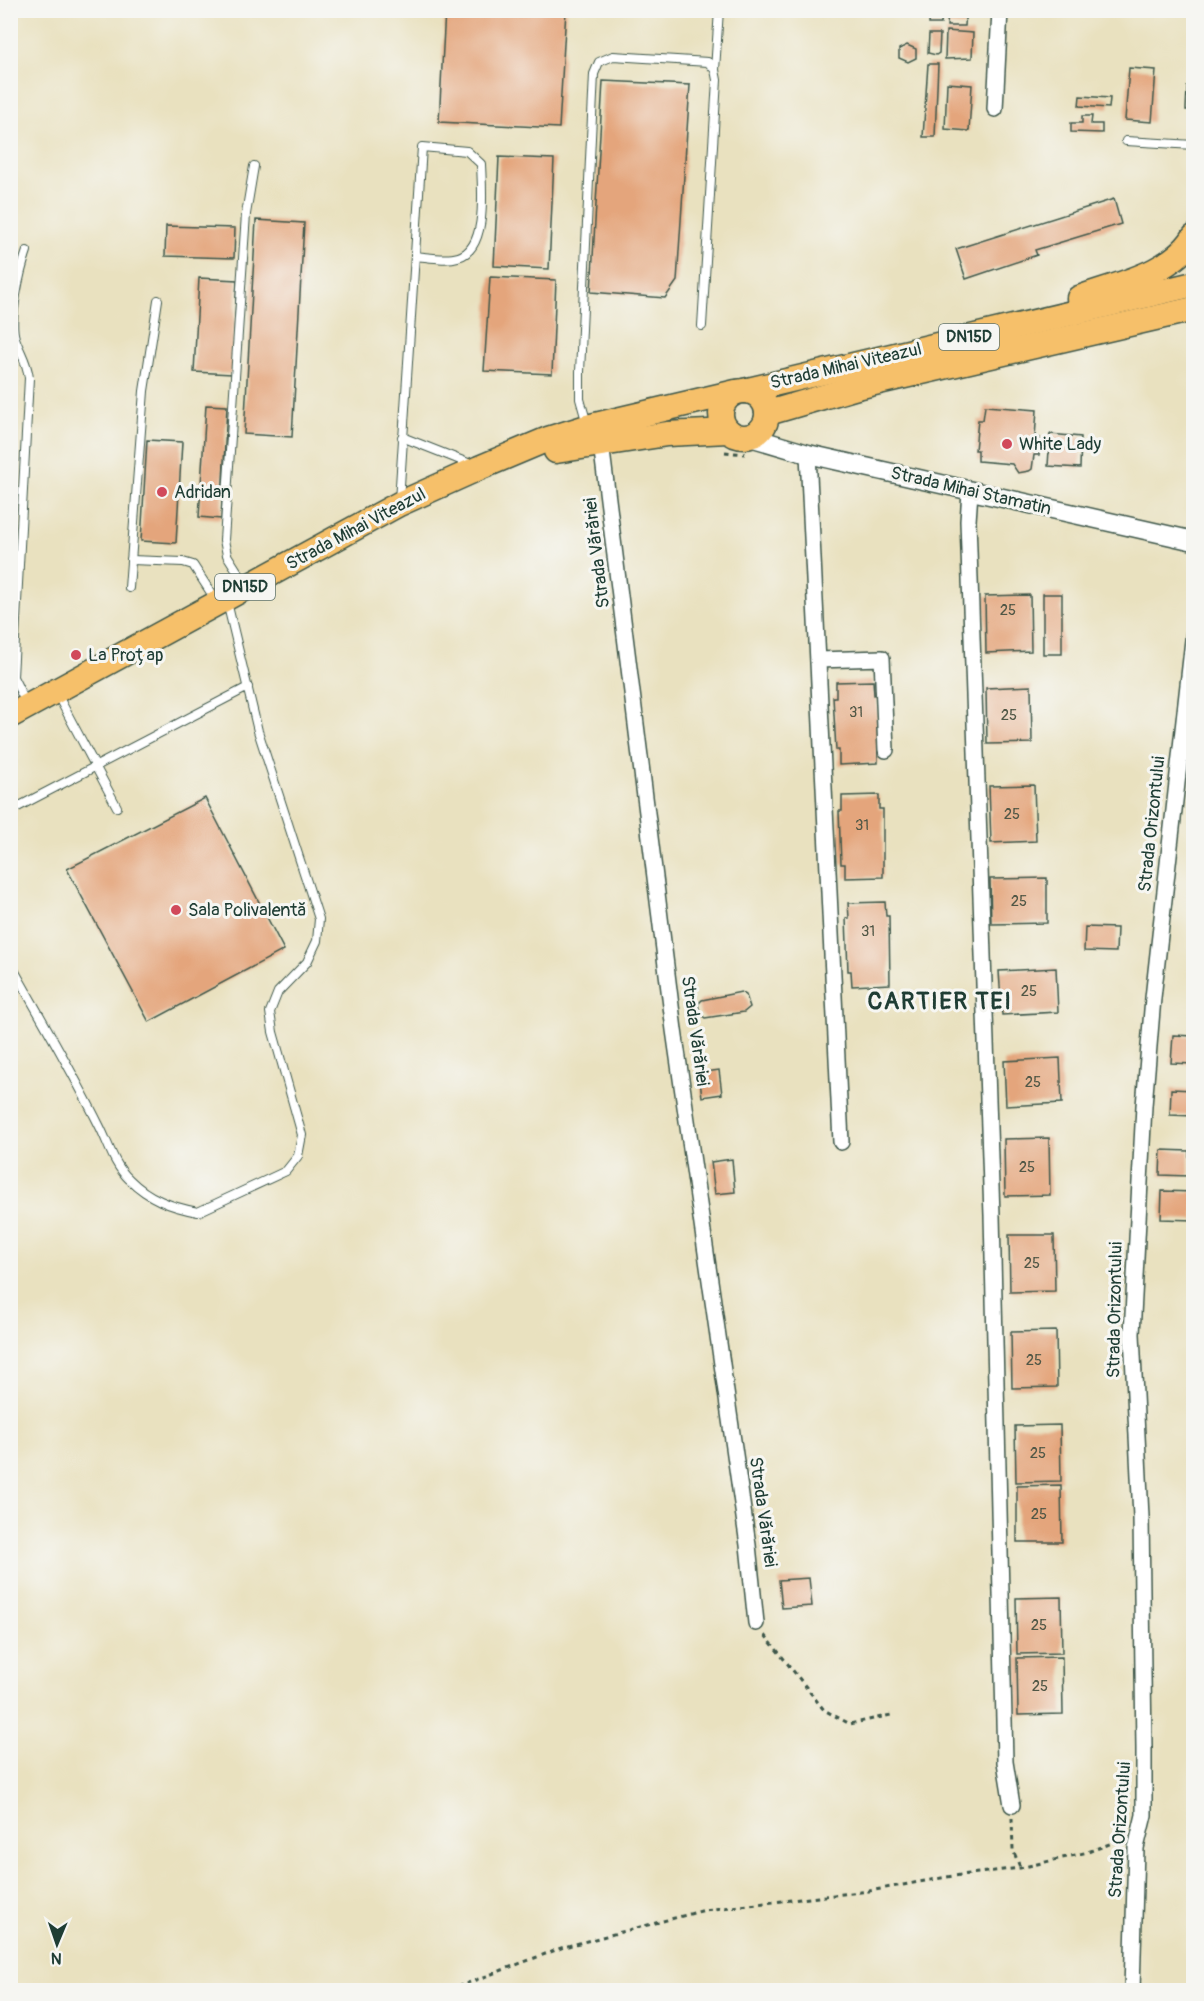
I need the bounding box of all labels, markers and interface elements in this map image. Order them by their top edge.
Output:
road number: DN15D [939,324,999,350]
street label: Strada Mihai Viteazul [768,337,924,395]
place label: White Lady [1019,433,1102,456]
marker: White Lady [1000,437,1014,451]
street label: Strada Mihai Stamatin [888,461,1054,521]
place label: Adridan [174,481,231,504]
street label: Strada Mihai Viteazul [282,482,430,576]
marker: Adridan [155,485,169,499]
street label: Strada Vărăriei [579,496,615,610]
road number: DN15D [215,574,275,600]
house number: 25 [1000,601,1016,620]
place label: La Proțap [88,644,163,667]
marker: La Proțap [69,648,83,662]
house number: 31 [849,703,863,722]
house number: 25 [1001,706,1017,725]
street label: Strada Orizontului [1133,755,1171,893]
house number: 25 [1004,805,1020,824]
house number: 31 [855,816,869,835]
house number: 25 [1011,892,1027,911]
place label: Sala Polivalentă [188,899,307,922]
marker: Sala Polivalentă [169,903,183,917]
house number: 31 [861,922,875,941]
street label: Strada Vărăriei [676,974,714,1088]
house number: 25 [1021,982,1037,1001]
district label: CARTIER TEI [867,987,1013,1016]
house number: 25 [1025,1073,1041,1092]
house number: 25 [1019,1158,1035,1177]
street label: Strada Orizontului [1102,1242,1128,1378]
house number: 25 [1024,1254,1040,1273]
house number: 25 [1026,1351,1042,1370]
house number: 25 [1030,1444,1046,1463]
street label: Strada Vărăriei [744,1455,782,1569]
house number: 25 [1031,1505,1047,1524]
house number: 25 [1031,1616,1047,1635]
house number: 25 [1032,1677,1048,1696]
street label: Strada Orizontului [1104,1761,1136,1899]
north arrow [27,1914,87,1974]
text: N [51,1948,62,1968]

